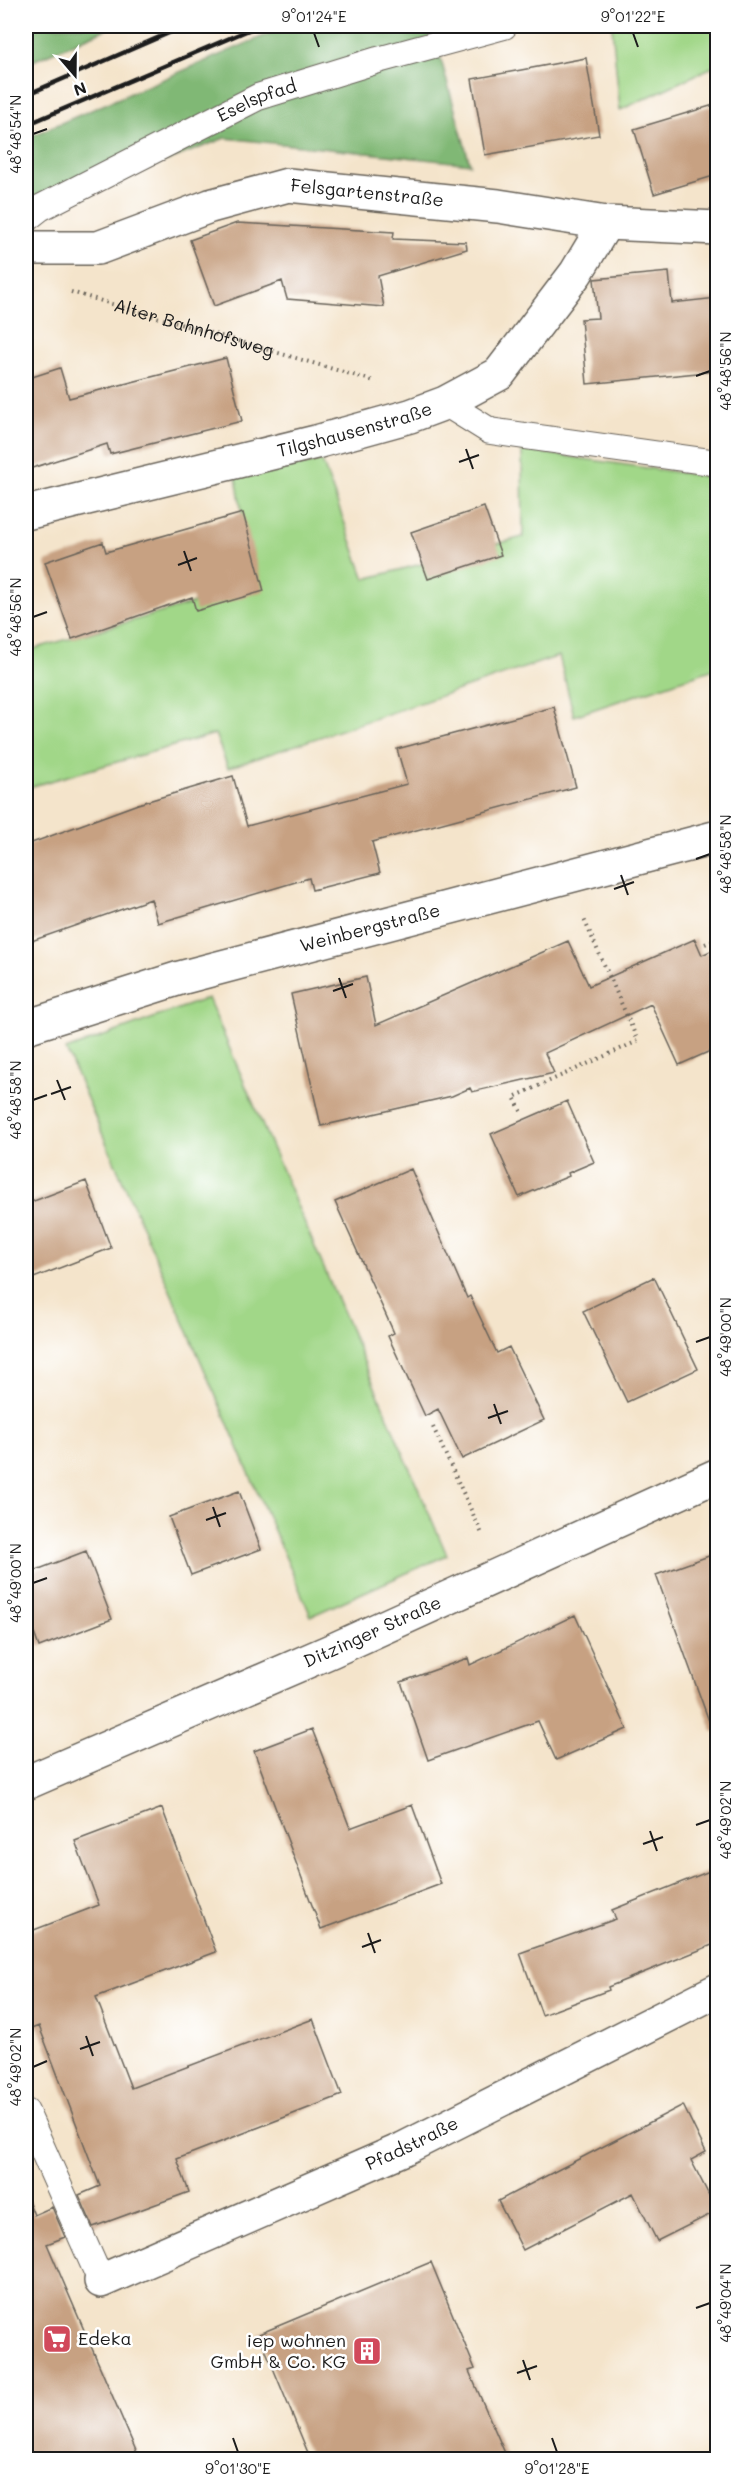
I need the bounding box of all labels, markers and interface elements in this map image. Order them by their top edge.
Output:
text: 9°01'24"E [282,6,347,26]
text: 9°01'22"E [601,6,666,26]
north arrow [45,45,105,105]
street label: Eselspfad [212,73,299,127]
text: N [71,78,90,102]
text: 48°48'54"N [5,95,25,173]
street label: Felsgartenstraße [290,172,445,212]
street label: Alter Bahnhofsweg [111,292,277,362]
text: 48°48'56"N [715,331,735,411]
street label: Tilgshausenstraße [275,396,435,462]
text: 48°48'56"N [5,577,25,657]
text: 48°48'58"N [715,814,735,894]
street label: Weinbergstraße [297,897,442,957]
text: 48°48'58"N [5,1060,25,1140]
text: 48°49'00"N [715,1297,735,1377]
text: 48°49'00"N [5,1543,25,1623]
street label: Ditzinger Straße [300,1589,445,1672]
text: 48°49'02"N [715,1781,735,1859]
text: 48°49'02"N [5,2028,25,2106]
street label: Pfadstraße [361,2110,462,2175]
text: 48°49'04"N [715,2263,735,2343]
supermarket icon: Edeka [41,2323,73,2355]
place label: Edeka [78,2326,132,2350]
place label: iep wohnen GmbH & Co. KG [211,2328,346,2373]
building icon: iep wohnen GmbH & Co. KG [351,2335,383,2367]
text: 9°01'30"E [205,2458,271,2478]
text: 9°01'28"E [524,2458,590,2478]

